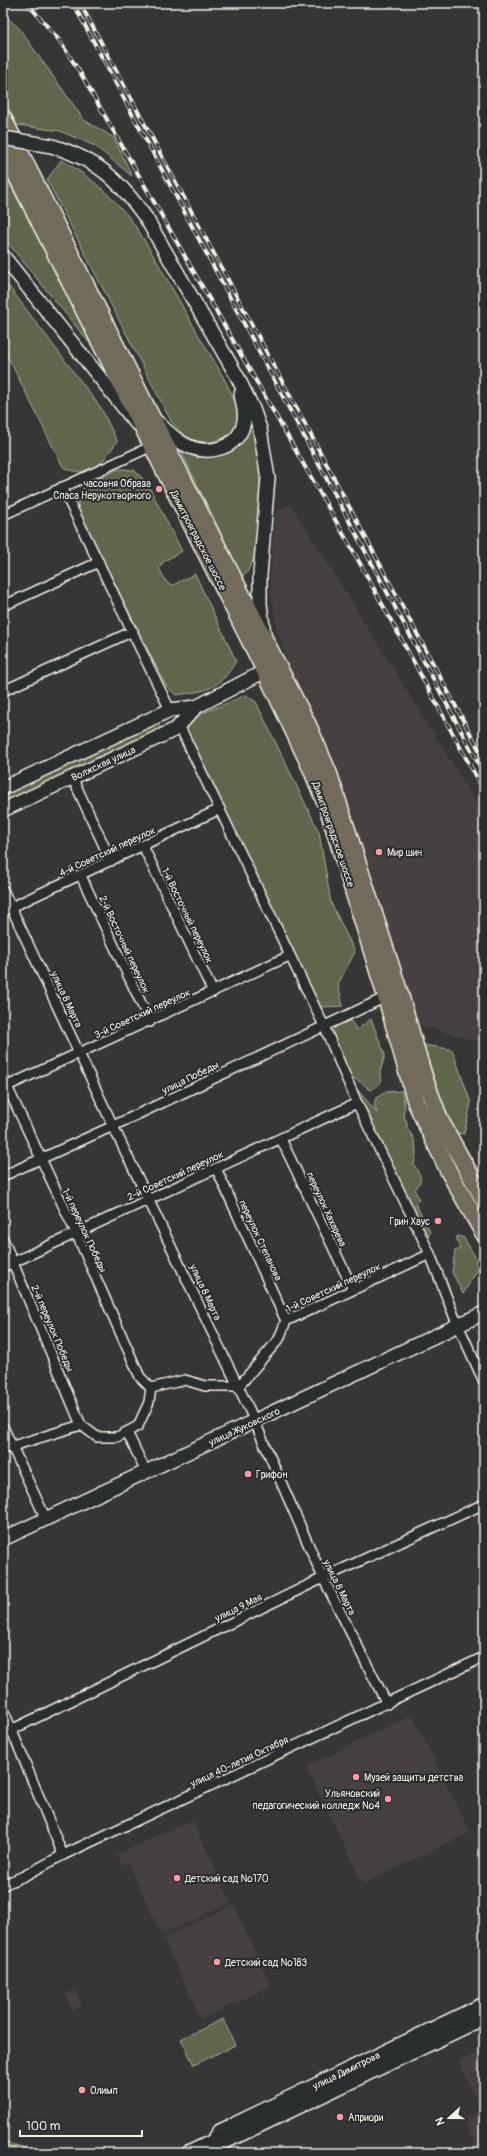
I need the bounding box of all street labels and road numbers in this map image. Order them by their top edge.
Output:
street label: Димитровградское шоссе [167,488,229,592]
street label: Волжская улица [69,744,138,784]
street label: Димитровградское шоссе [309,779,357,889]
street label: 4-й Советский переулок [57,824,157,879]
street label: 1-й Восточный переулок [159,866,215,965]
street label: 2-й Восточный переулок [96,894,152,995]
street label: улица 8 Марта [47,969,84,1030]
street label: 3-й Советский переулок [92,986,192,1041]
street label: улица Победы [159,1059,221,1097]
street label: 2-й Советский переулок [125,1148,225,1203]
street label: переулок Хахарева [304,1170,349,1249]
street label: 1-й переулок Победы [59,1186,109,1274]
street label: переулок Степанова [236,1198,284,1283]
street label: 1-й Советский переулок [284,1261,383,1315]
street label: улица 8 Марта [186,1262,223,1323]
street label: 2-й переулок Победы [28,1283,76,1374]
street label: улица Жуковского [206,1405,283,1449]
street label: улица 8 Марта [320,1557,358,1618]
street label: улица 9 Мая [212,1591,264,1625]
street label: улица 40-летия Октября [188,1734,291,1790]
street label: улица Димитрова [310,2049,382,2093]

